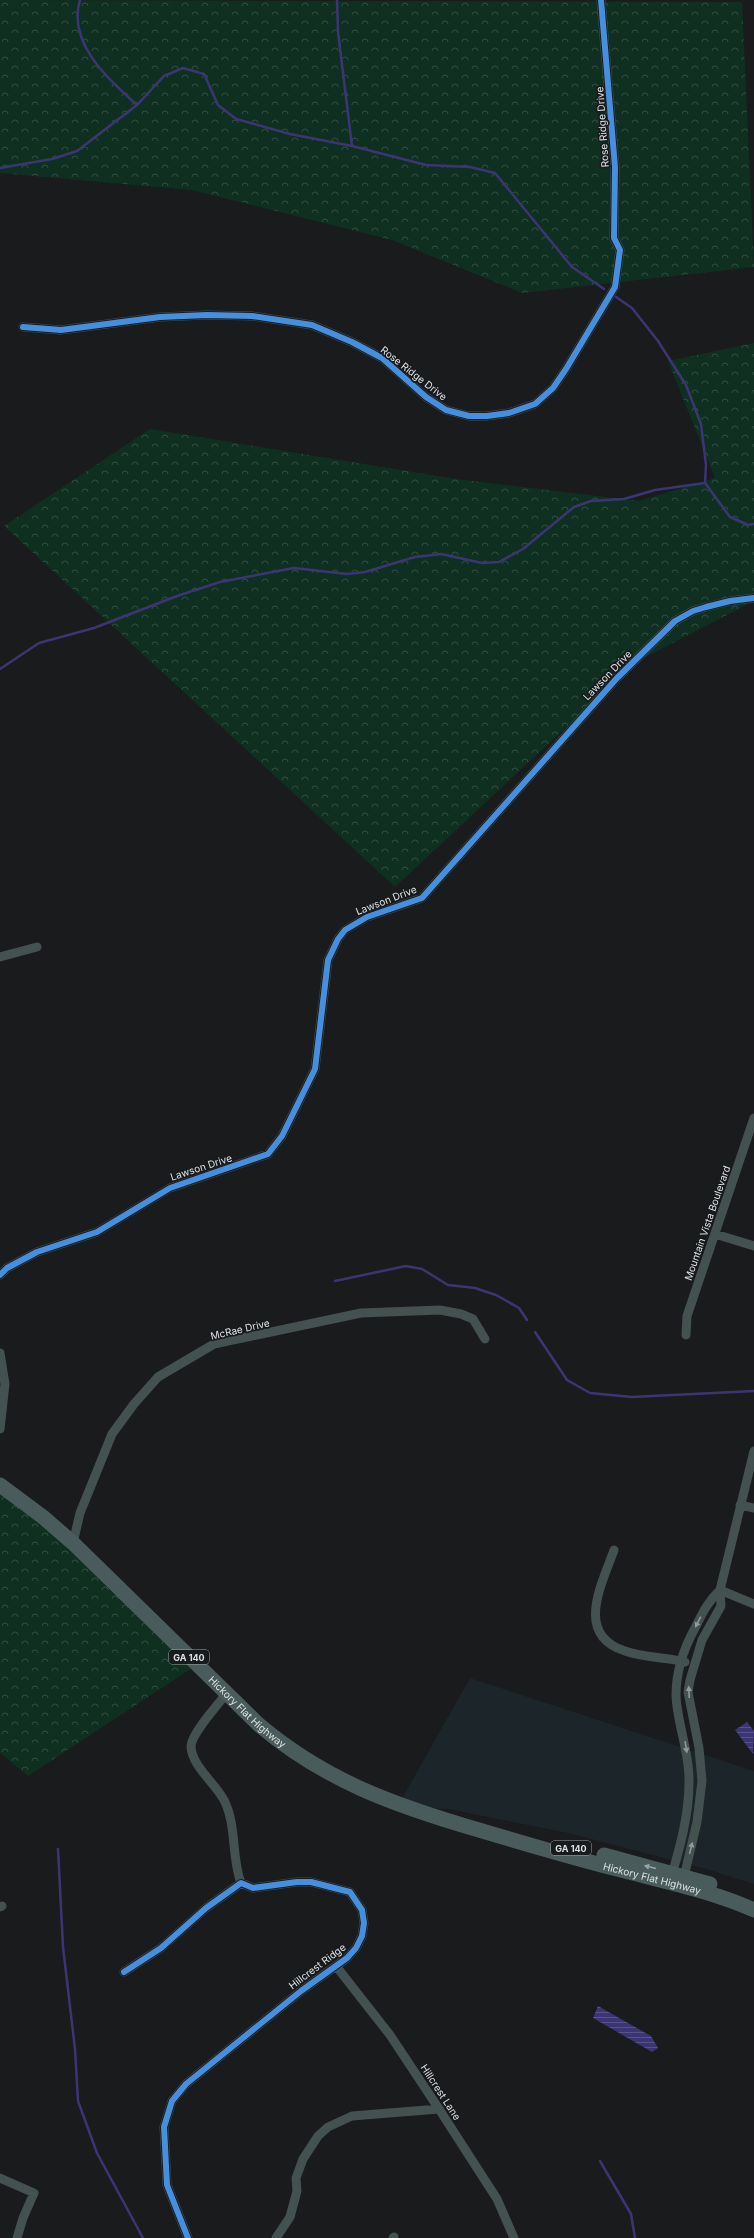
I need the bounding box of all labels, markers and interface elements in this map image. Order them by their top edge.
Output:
street label: Rose Ridge Drive [593,86,611,168]
street label: Rose Ridge Drive [378,343,450,403]
street label: Lawson Drive [580,648,634,702]
street label: Lawson Drive [354,883,418,917]
street label: Lawson Drive [169,1151,234,1183]
street label: Mountain Vista Boulevard [682,1164,732,1282]
street label: McRae Drive [209,1316,271,1342]
one-way arrow [694,1616,701,1628]
road number: GA 140 [169,1650,209,1664]
street label: Hickory Flat Highway [206,1673,289,1750]
one-way arrow [686,1686,693,1698]
one-way arrow [683,1741,689,1753]
road number: GA 140 [551,1841,591,1855]
one-way arrow [688,1842,694,1854]
street label: Hickory Flat Highway [602,1860,703,1897]
one-way arrow [644,1863,656,1869]
street label: Hillcrest Ridge [286,1941,348,1991]
street label: Hillcrest Lane [418,2062,464,2122]

